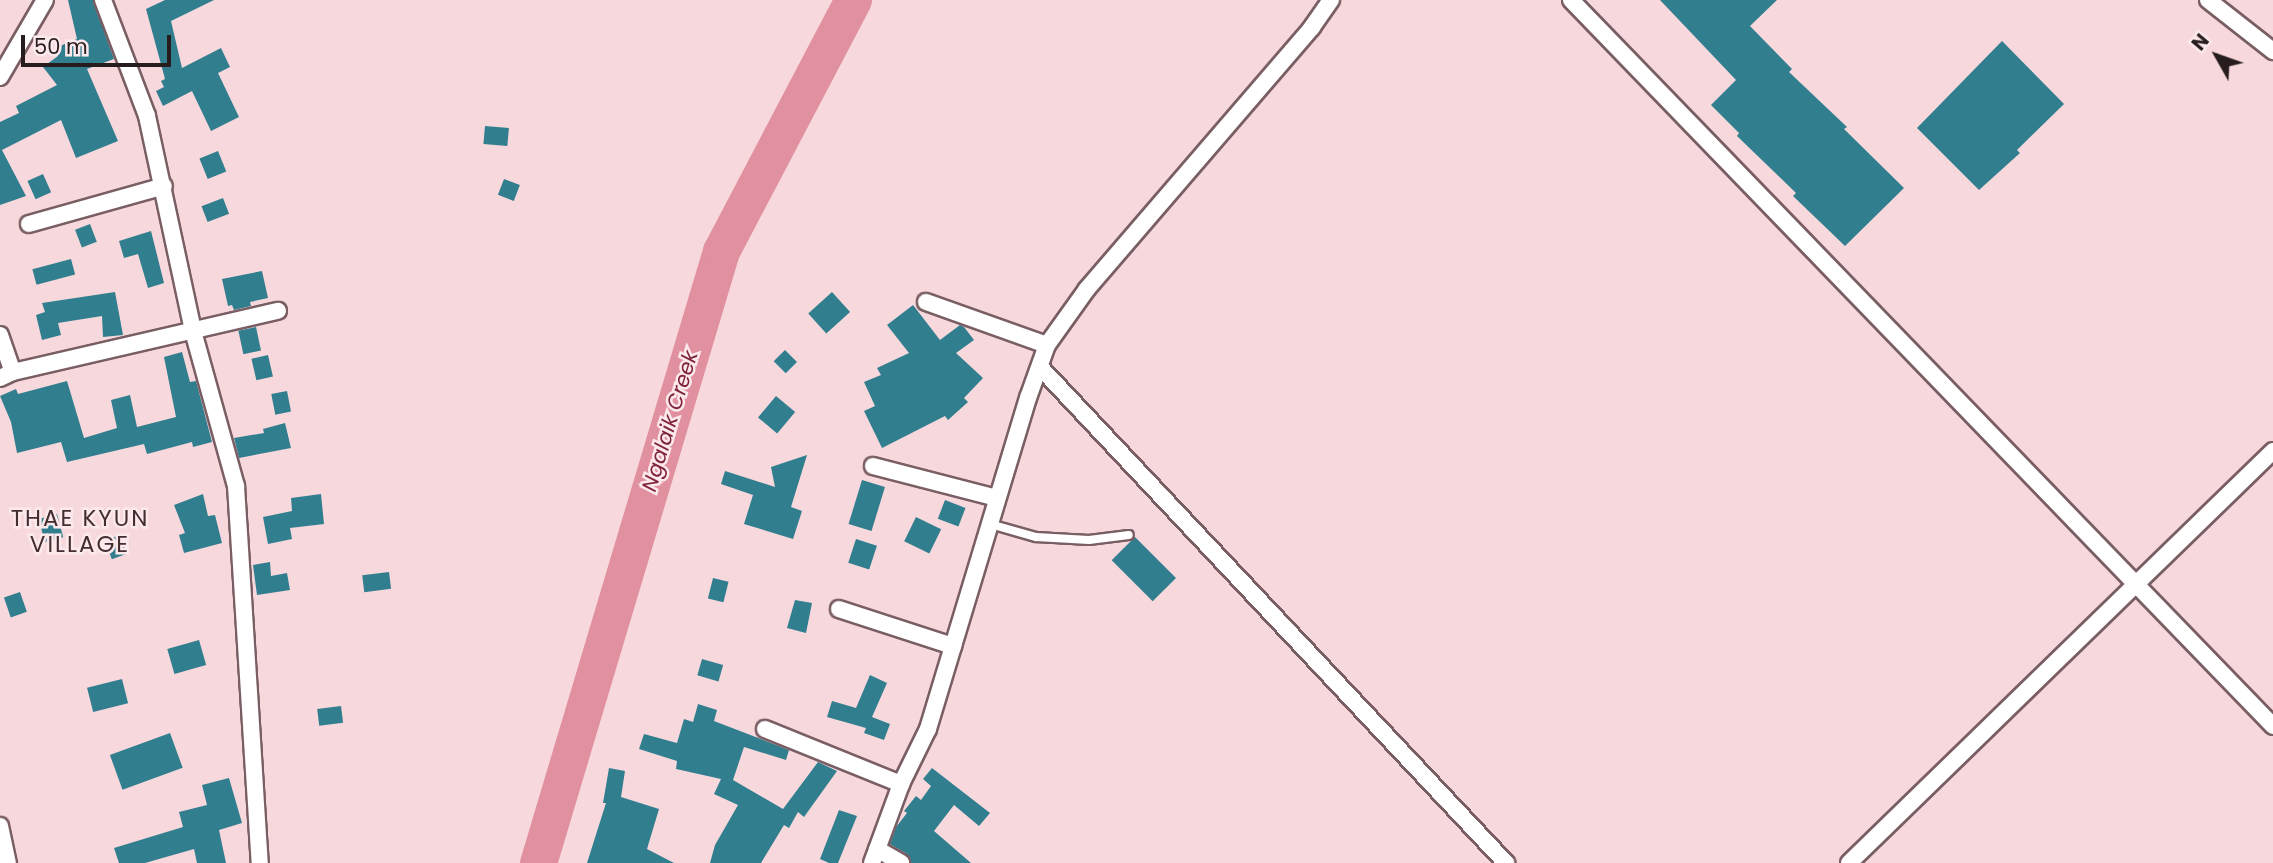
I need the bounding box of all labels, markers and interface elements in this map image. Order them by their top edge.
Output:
scale bar [24,21,175,65]
north arrow [2182,21,2252,91]
text: N [2186,28,2215,56]
text: 50 m [34,32,88,61]
water label: Ngalaik Creek [637,348,703,494]
district label: THAE KYUN VILLAGE [12,504,148,558]

